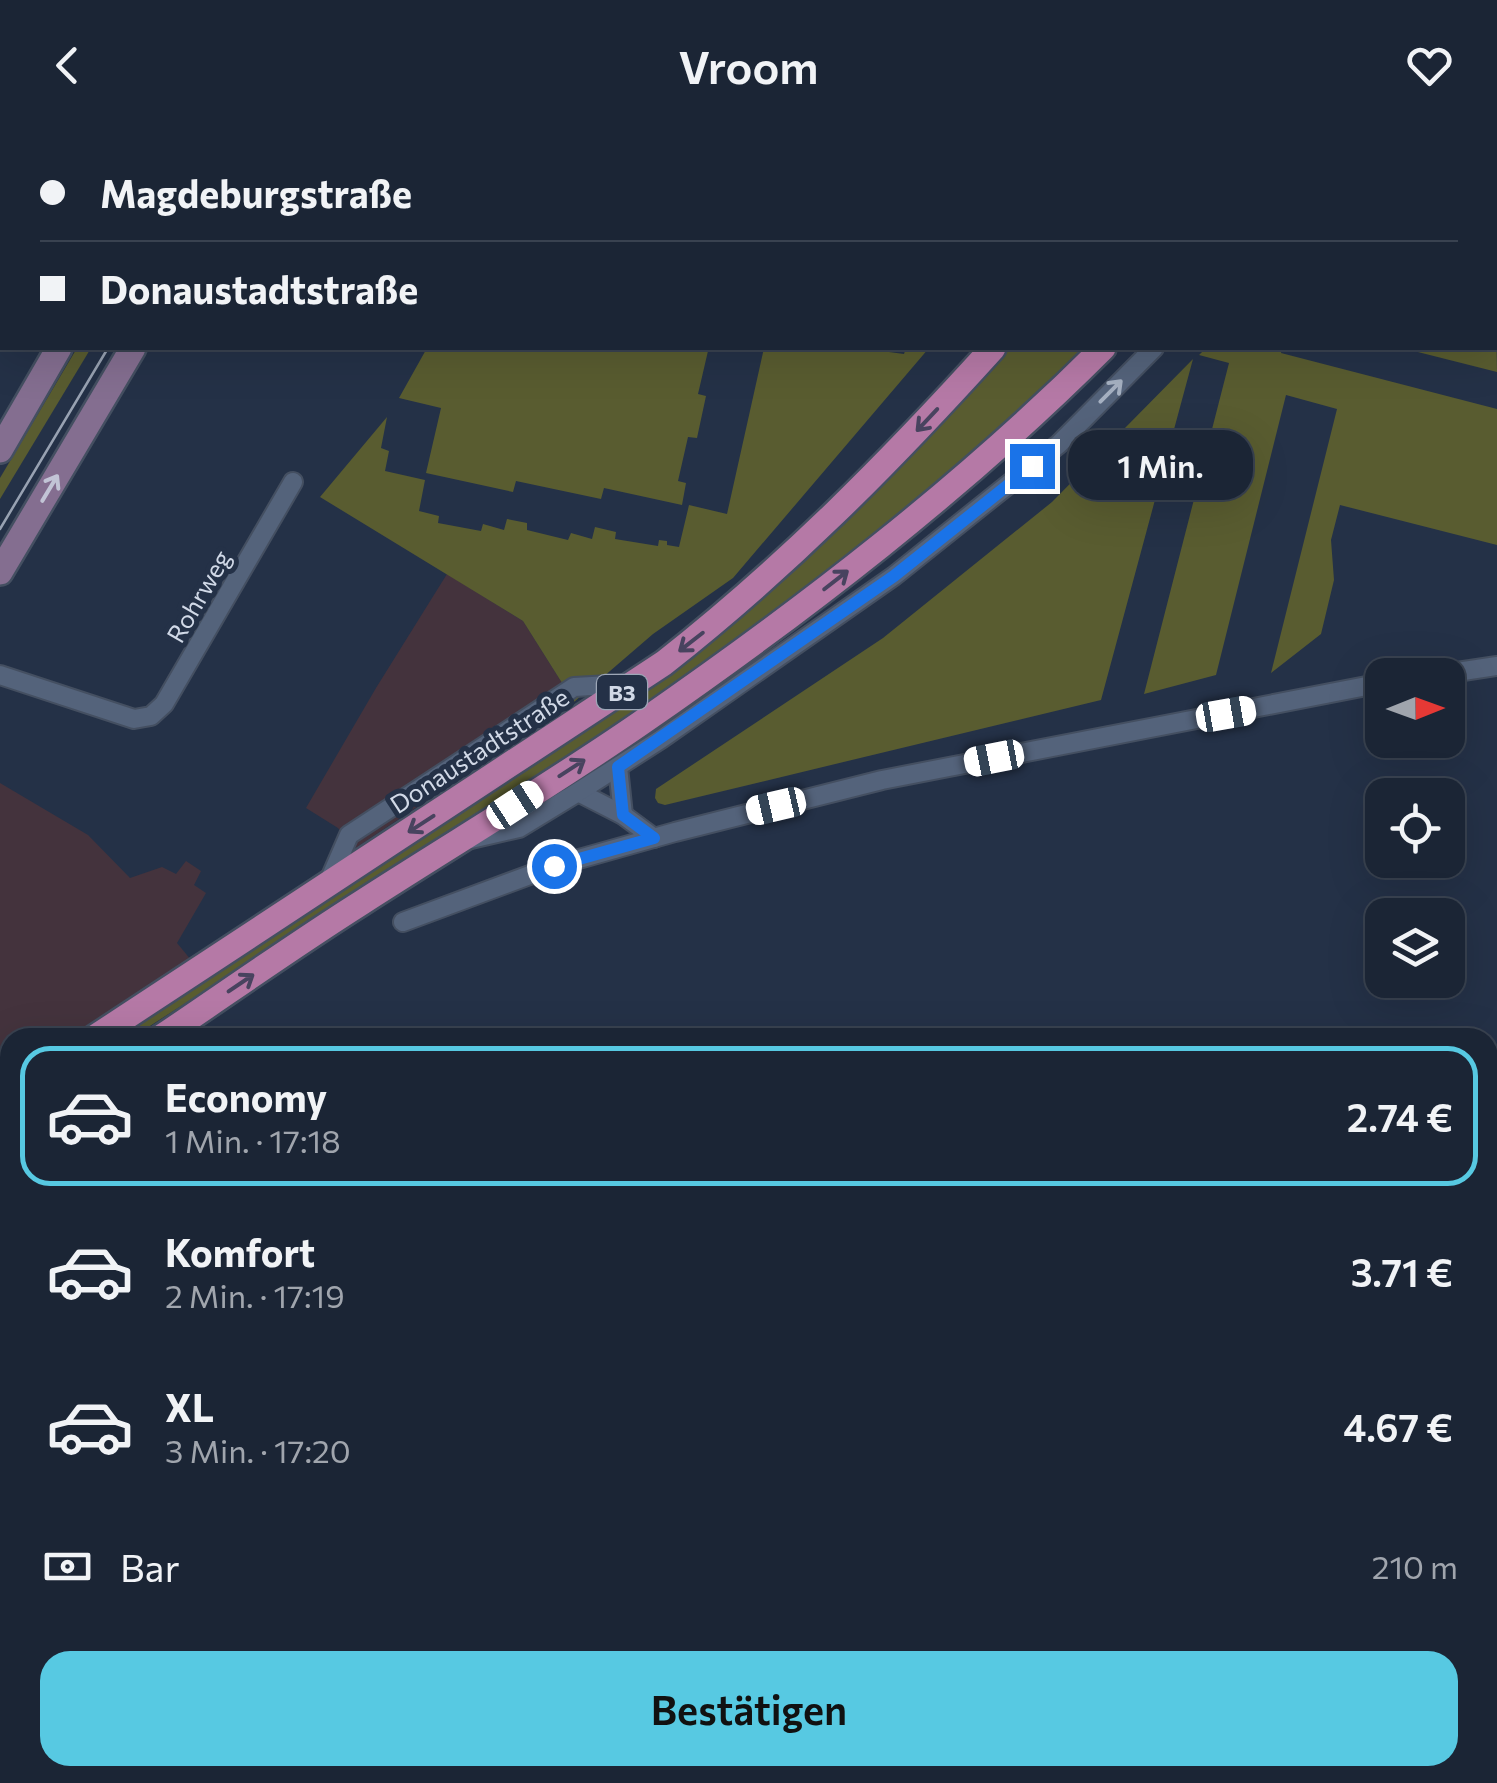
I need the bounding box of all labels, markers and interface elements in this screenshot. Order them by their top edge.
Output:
icon: back [40,38,95,93]
text: Vroom [678,38,819,93]
icon: heart [1402,38,1457,93]
text: Magdeburgstraße [100,169,412,216]
text: Donaustadtstraße [100,265,418,312]
one-way arrow [1099,379,1123,403]
one-way arrow [915,407,939,431]
callout: 1 Min. [1067,431,1252,501]
route end [1010,444,1055,489]
text: 1 Min. [1117,445,1204,485]
one-way arrow [40,474,60,503]
street label: Rohrweg [160,544,237,647]
one-way arrow [823,569,849,591]
one-way arrow [678,630,704,652]
north arrow [1365,658,1465,758]
map controls [1365,658,1465,998]
road number: B3 [597,675,647,709]
street label: Donaustadtstraße [384,681,574,819]
car [1194,694,1258,734]
car [962,738,1026,778]
one-way arrow [557,758,585,779]
car [482,776,548,834]
button: locate [1365,778,1465,878]
car [743,785,809,827]
one-way arrow [408,813,436,834]
route start [532,844,577,889]
button: layers [1365,898,1465,998]
one-way arrow [227,973,255,994]
icon: car [45,1071,135,1161]
text: Economy [165,1073,327,1120]
text: 2.74 € [1347,1093,1453,1140]
text: 1 Min. · 17:18 [165,1120,341,1160]
icon: car [45,1226,135,1316]
text: Komfort [165,1228,315,1275]
text: 3.71 € [1351,1248,1453,1295]
text: 2 Min. · 17:19 [165,1275,345,1315]
icon: car [45,1381,135,1471]
text: XL [165,1383,214,1430]
text: 4.67 € [1343,1403,1453,1450]
text: 3 Min. · 17:20 [165,1430,351,1470]
icon: cash [40,1539,95,1594]
text: Bar [120,1543,180,1590]
text: 210 m [1372,1546,1458,1586]
button: Bestätigen [40,1651,1458,1766]

